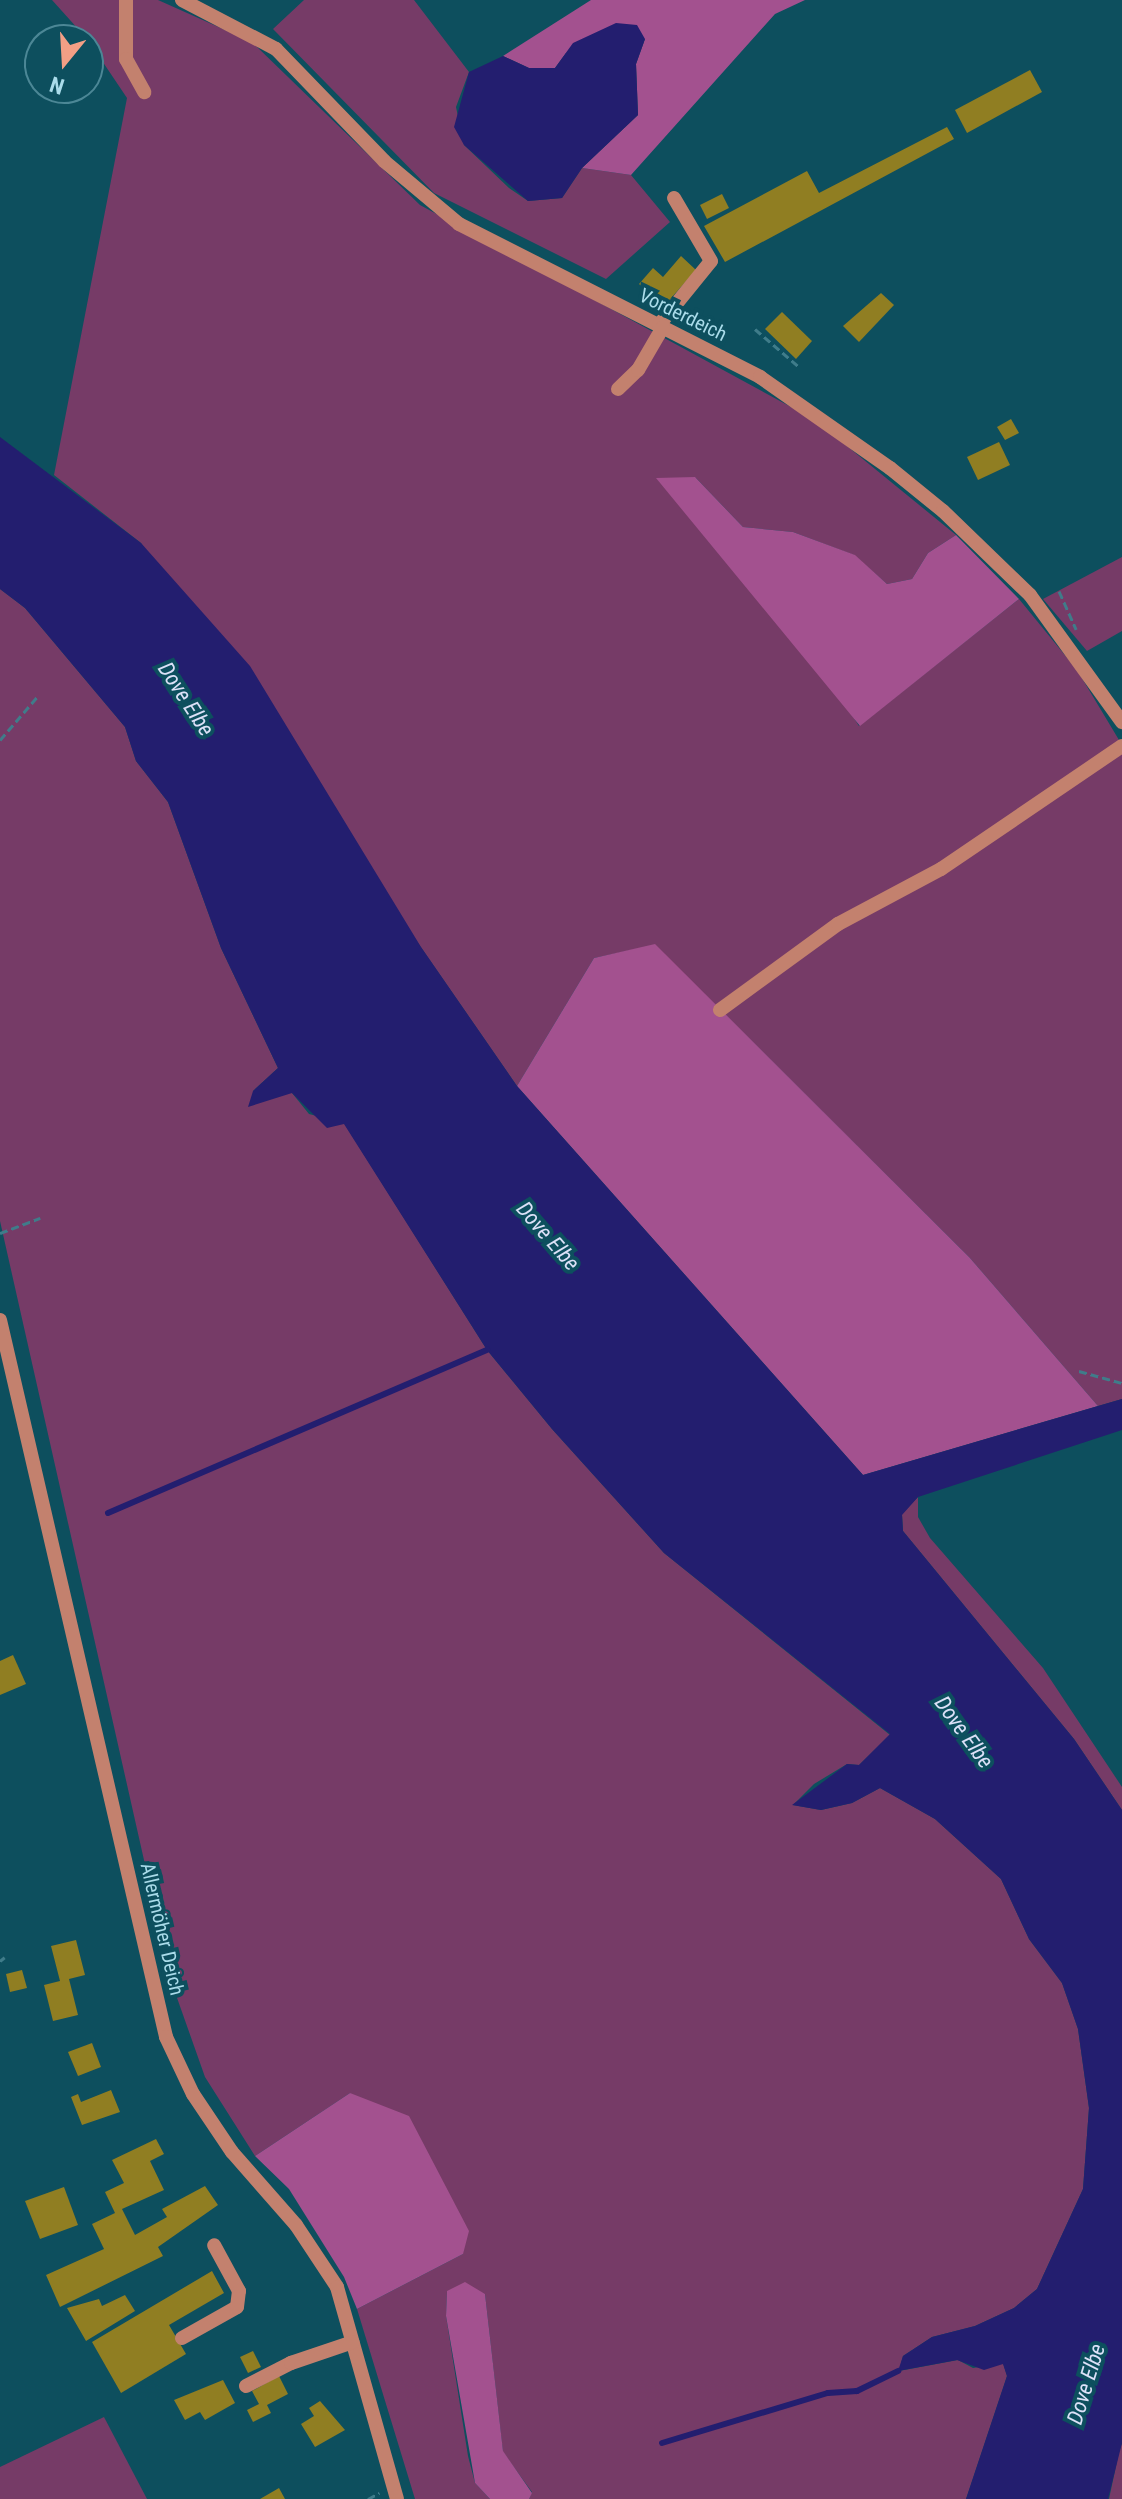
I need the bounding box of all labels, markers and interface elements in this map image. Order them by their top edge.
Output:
north arrow [24,24,104,104]
text: N [47,71,67,99]
street label: Vorderdeich [635,283,731,347]
water label: Dove Elbe [152,657,220,741]
water label: Dove Elbe [511,1196,585,1276]
water label: Dove Elbe [929,1691,999,1773]
street label: Allermöher Deich [135,1860,189,1998]
water label: Dove Elbe [1061,2341,1111,2427]

